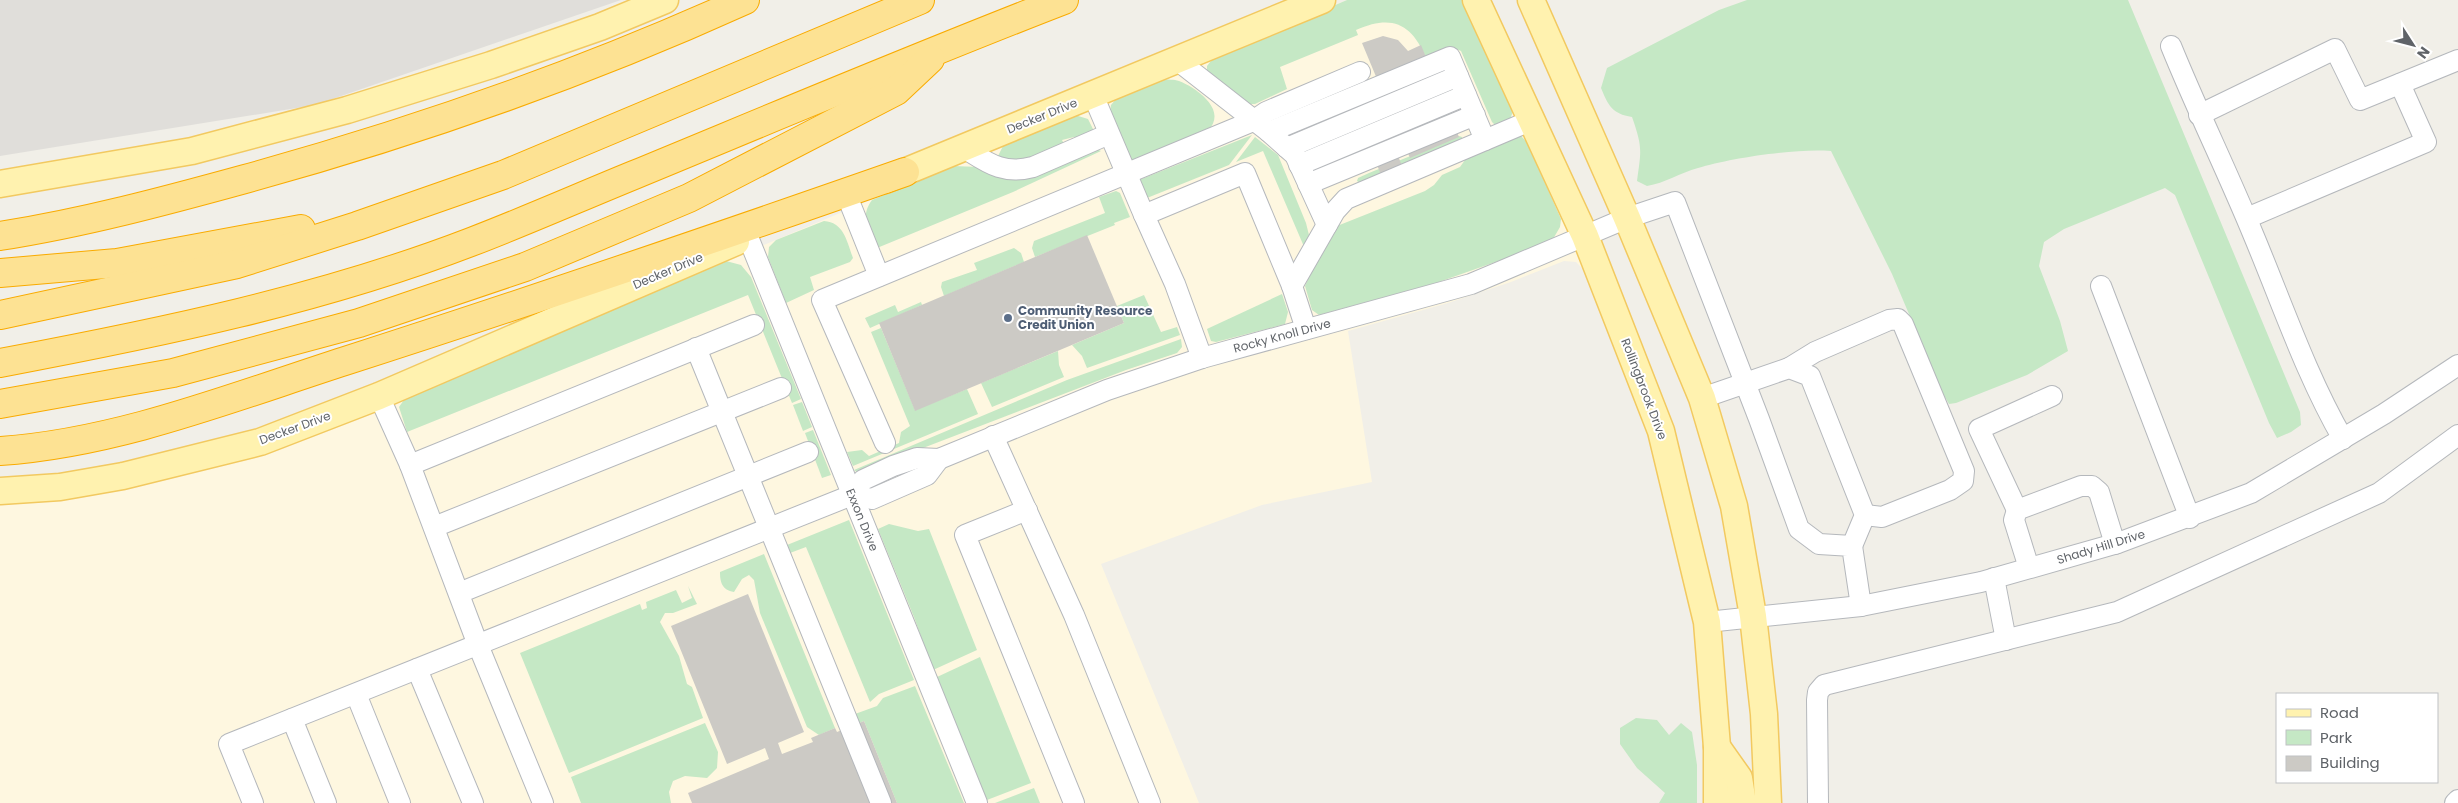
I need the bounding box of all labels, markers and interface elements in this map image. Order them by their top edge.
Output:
north arrow [2388,20,2438,70]
text: N [2412,43,2435,63]
street label: Decker Drive [1004,94,1080,137]
street label: Decker Drive [630,248,705,293]
place label: Community Resource Credit Union [1018,302,1153,333]
marker: Community Resource Credit Union [1002,312,1014,324]
street label: Rocky Knoll Drive [1231,314,1332,357]
street label: Rollingbrook Drive [1617,336,1672,442]
street label: Decker Drive [257,407,333,448]
street label: Exxon Drive [842,486,883,554]
street label: Shady Hill Drive [2055,525,2147,568]
legend [2276,693,2438,783]
text: Road [2320,702,2359,723]
text: Park [2320,727,2352,748]
text: Building [2320,752,2380,773]

